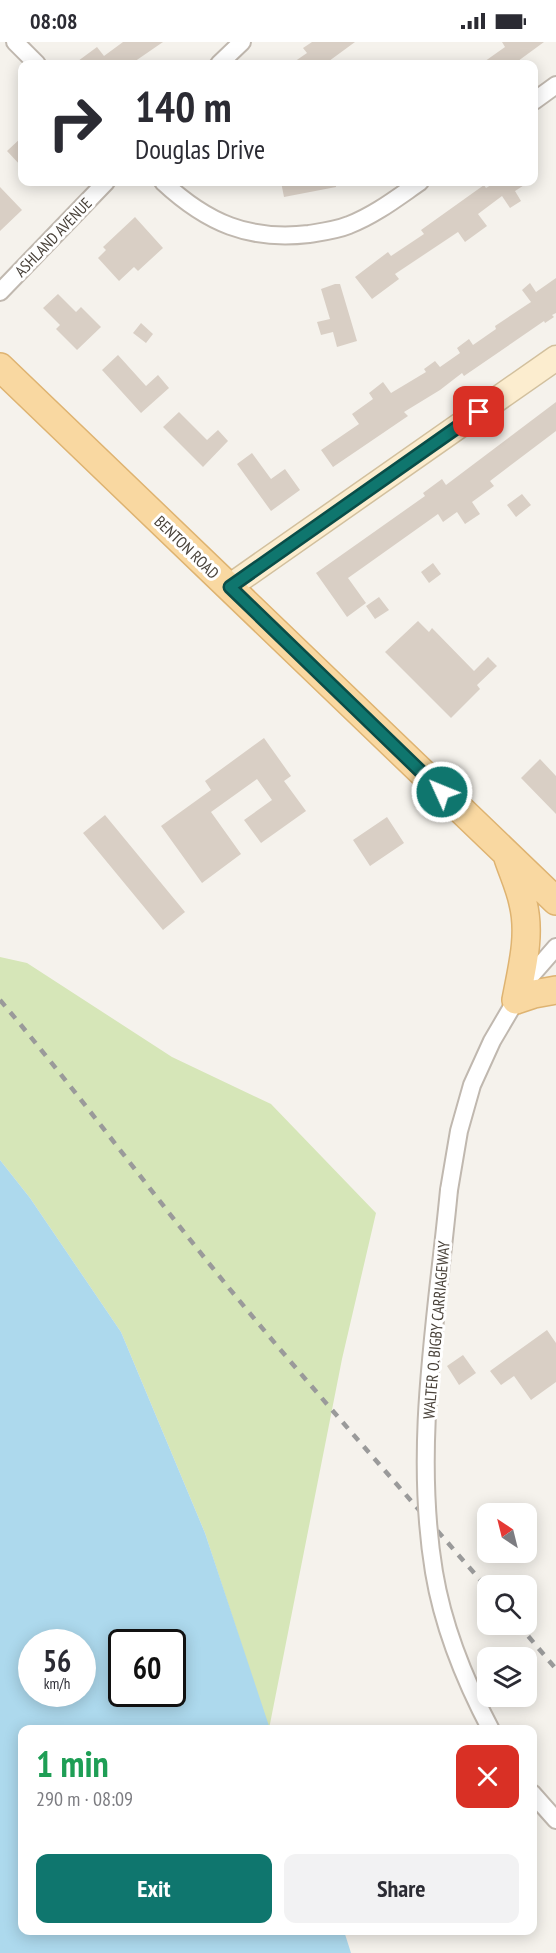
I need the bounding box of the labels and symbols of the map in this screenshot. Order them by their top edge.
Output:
street label: ASHLAND AVENUE [10,193,96,281]
pin [453,386,504,437]
street label: BENTON ROAD [151,511,223,583]
position arrow [410,760,474,824]
street label: WALTER O. BIGBY CARRIAGEWAY [418,1240,454,1420]
north arrow [477,1503,537,1563]
speed limit sign: 60 [108,1629,186,1707]

